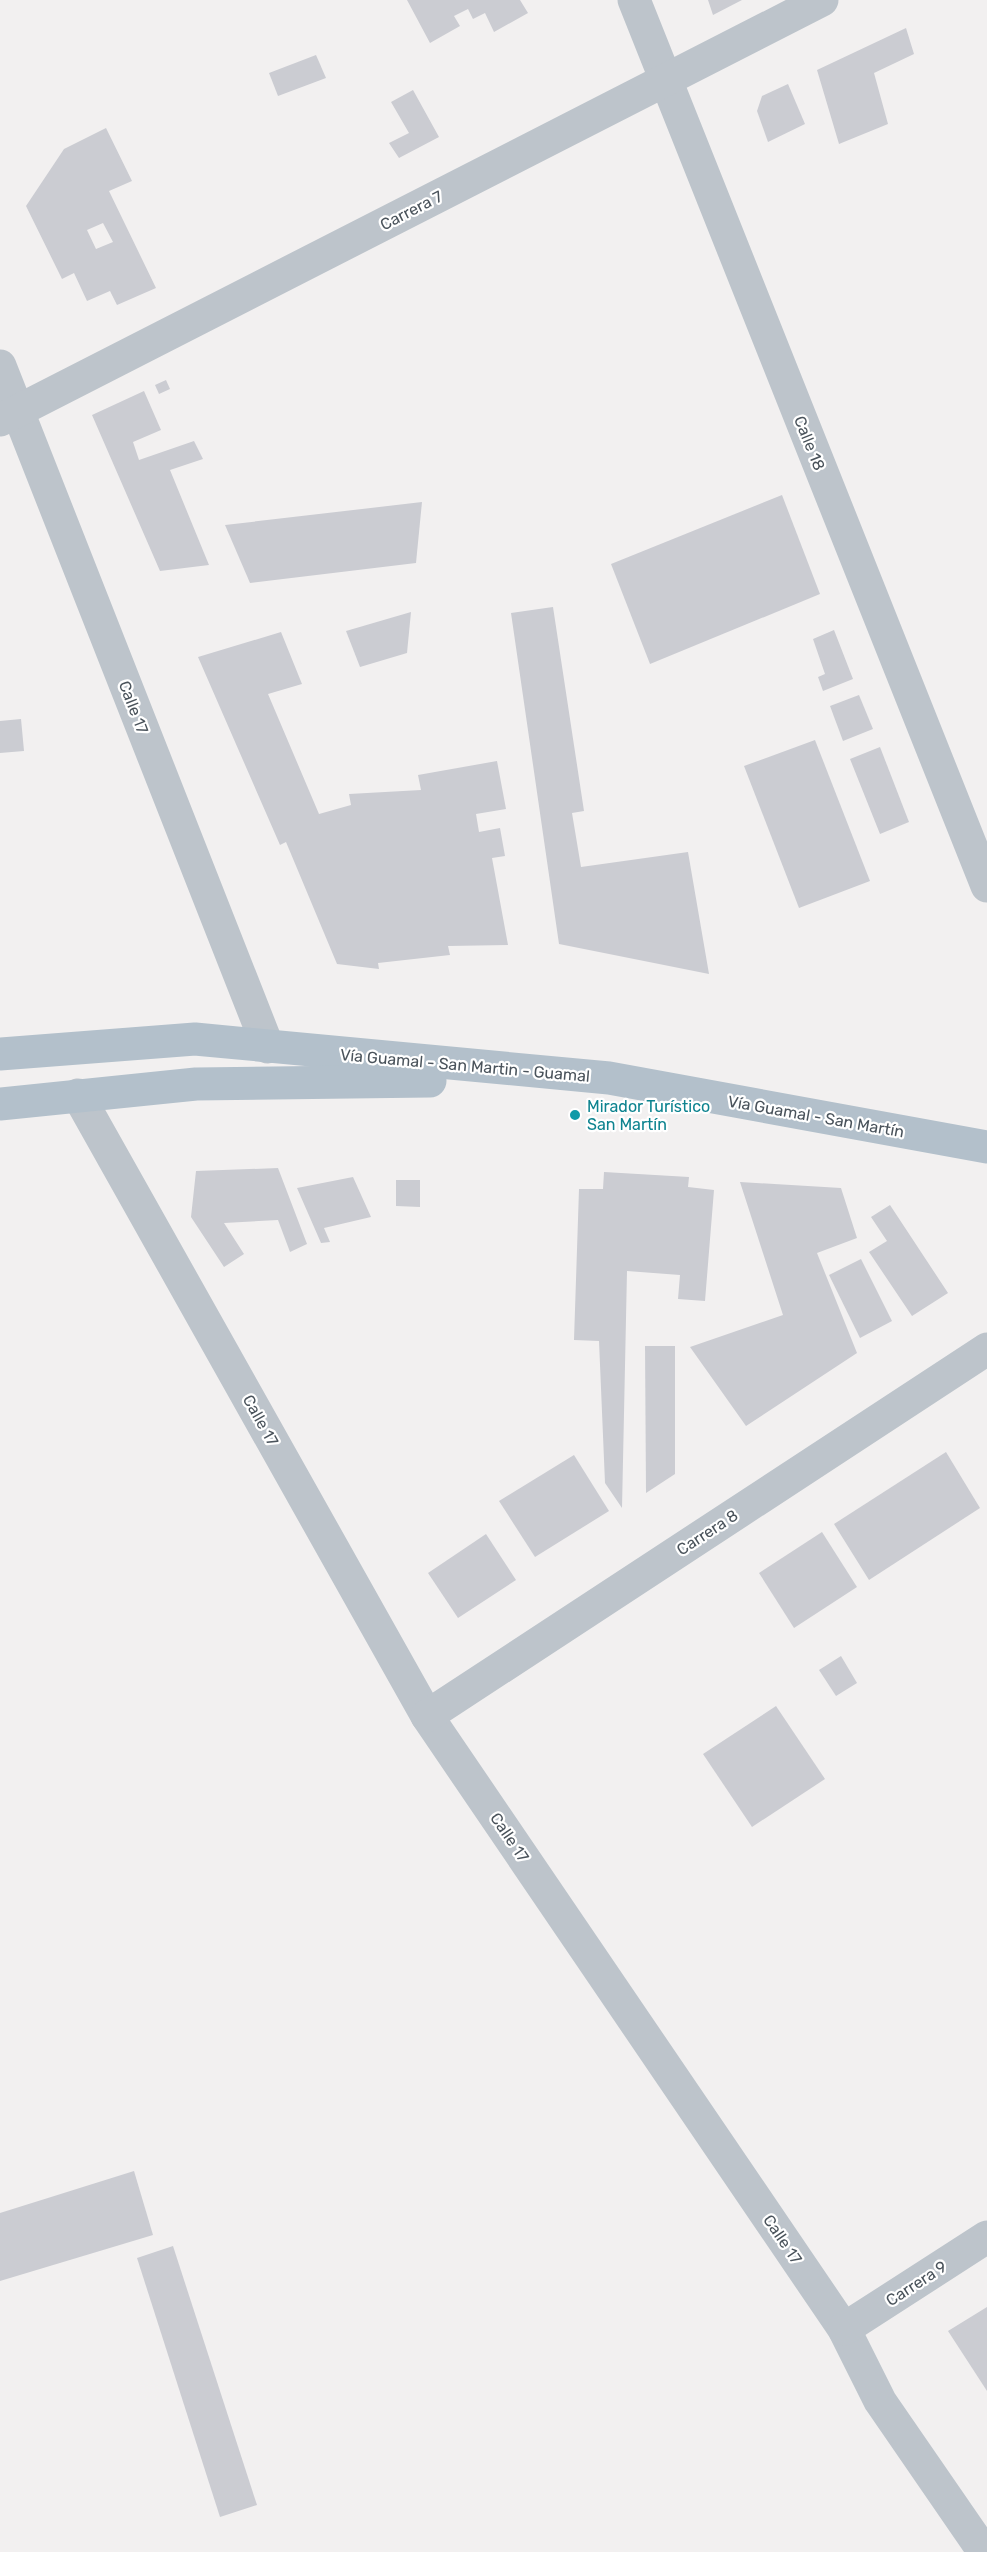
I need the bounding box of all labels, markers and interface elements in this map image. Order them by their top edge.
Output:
street label: Carrera 7 [377,187,446,234]
street label: Calle 18 [790,413,829,473]
street label: Calle 17 [115,678,152,736]
street label: Vía Guamal - San Martin - Guamal [339,1045,591,1086]
street label: Vía Guamal - San Martín [726,1092,906,1141]
place label: Mirador Turístico San Martín [587,1097,710,1134]
marker: Mirador Turístico San Martín [568,1108,582,1122]
street label: Calle 17 [239,1391,282,1449]
street label: Carrera 8 [673,1506,742,1559]
street label: Calle 17 [486,1809,533,1865]
street label: Calle 17 [759,2211,806,2267]
street label: Carrera 9 [882,2257,950,2310]

